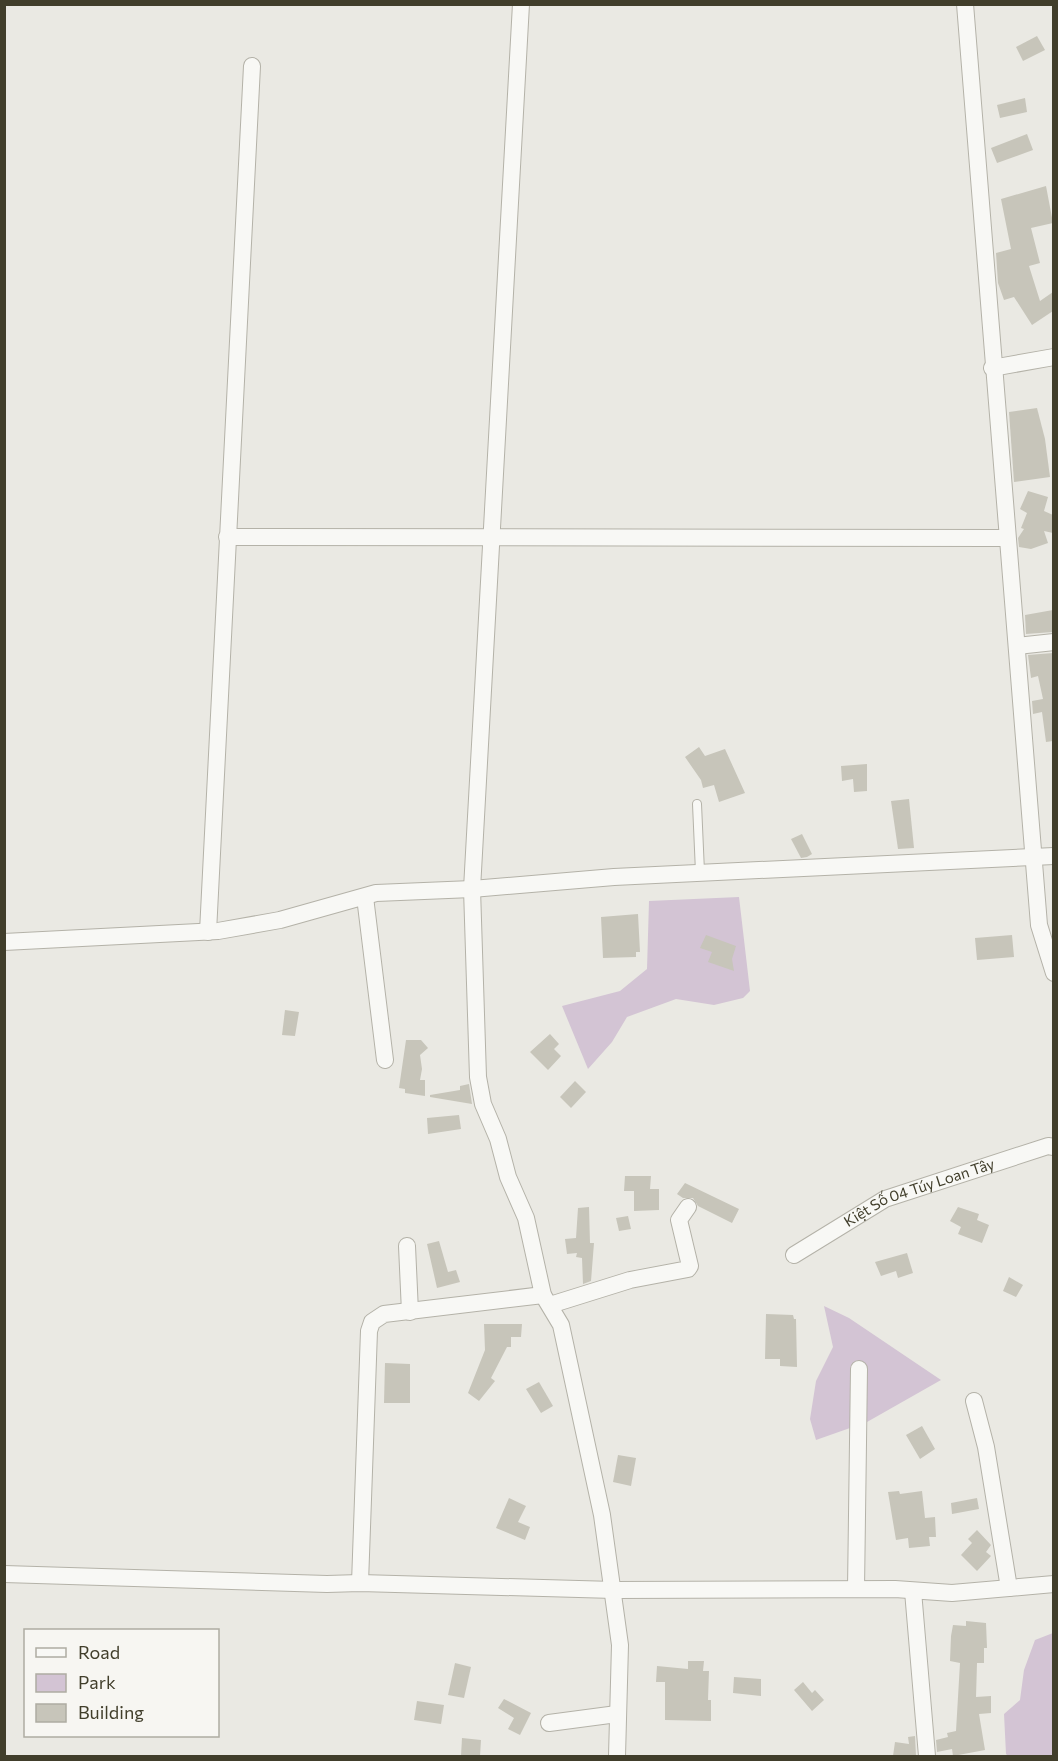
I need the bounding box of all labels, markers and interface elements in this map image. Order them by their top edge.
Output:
street label: Kiệt Số 04 Túy Loan Tây [840,1154,997,1230]
legend [24,1629,219,1737]
text: Road [78,1641,120,1663]
text: Park [78,1671,116,1693]
text: Building [78,1701,144,1723]

